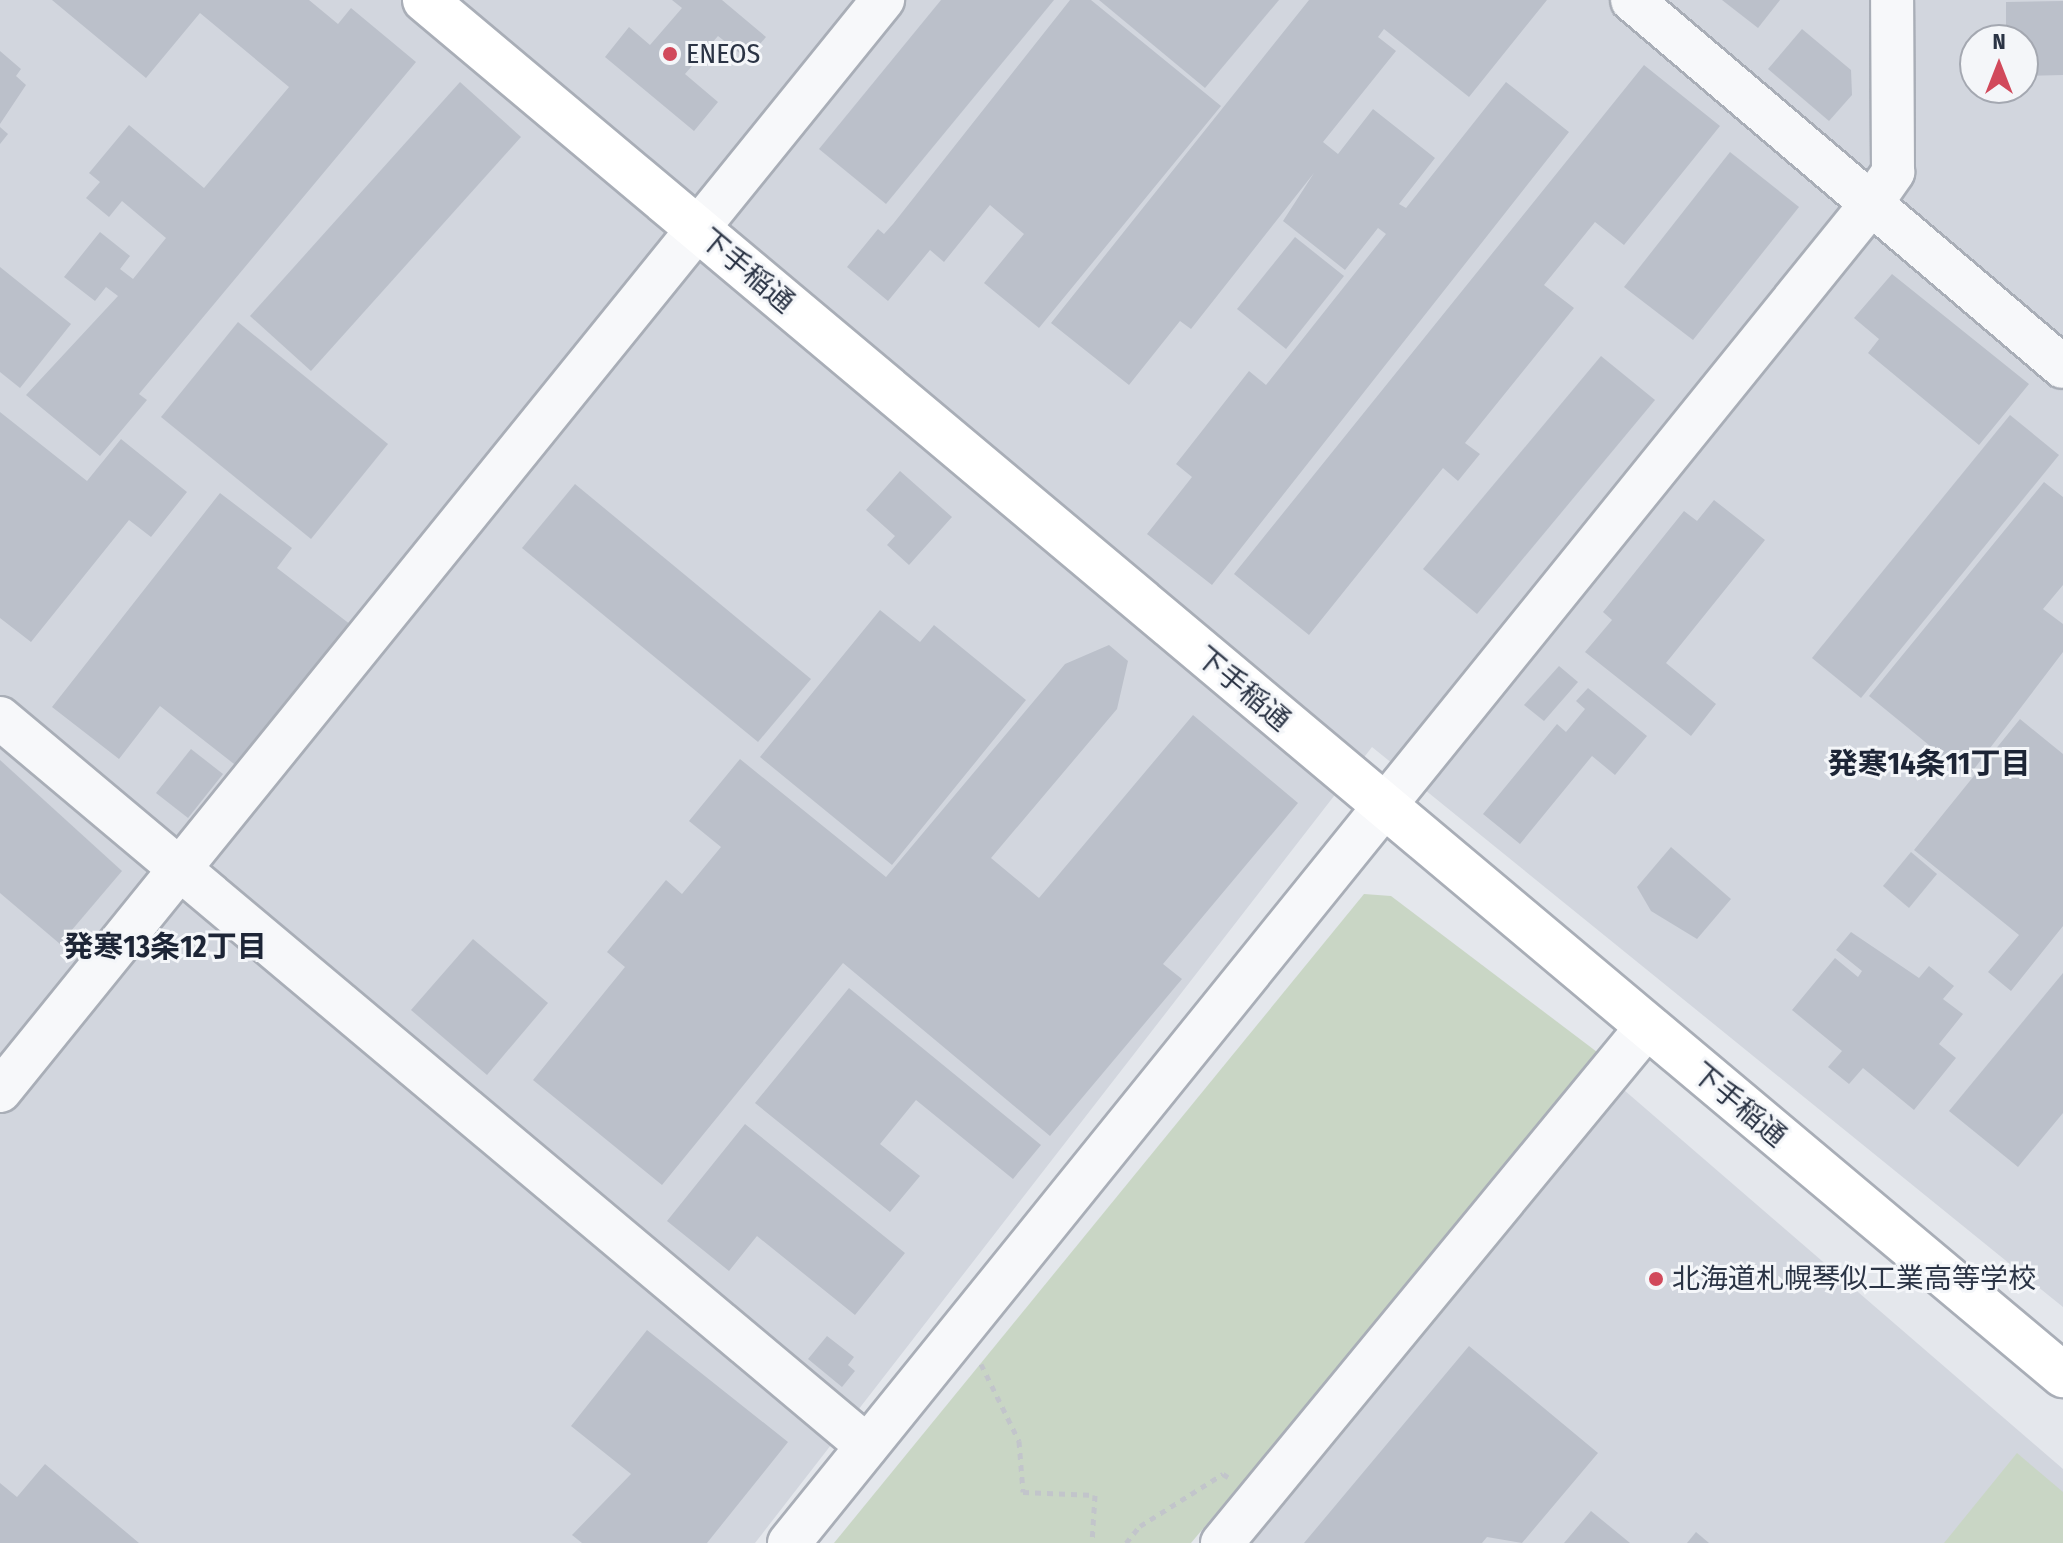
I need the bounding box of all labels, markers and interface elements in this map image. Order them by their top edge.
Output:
north arrow [1959,24,2039,104]
text: N [1992,28,2006,55]
place label: ENEOS [686,37,760,71]
marker: ENEOS [661,45,679,63]
street label: 下手稲通 [693,222,801,320]
street label: 下手稲通 [1189,640,1297,738]
district label: 発寒14条11丁目 [1828,746,2030,782]
district label: 発寒13条12丁目 [63,929,267,965]
street label: 下手稲通 [1685,1056,1793,1154]
place label: 北海道札幌琴似工業高等学校 [1672,1262,2036,1296]
marker: 北海道札幌琴似工業高等学校 [1647,1270,1665,1288]

